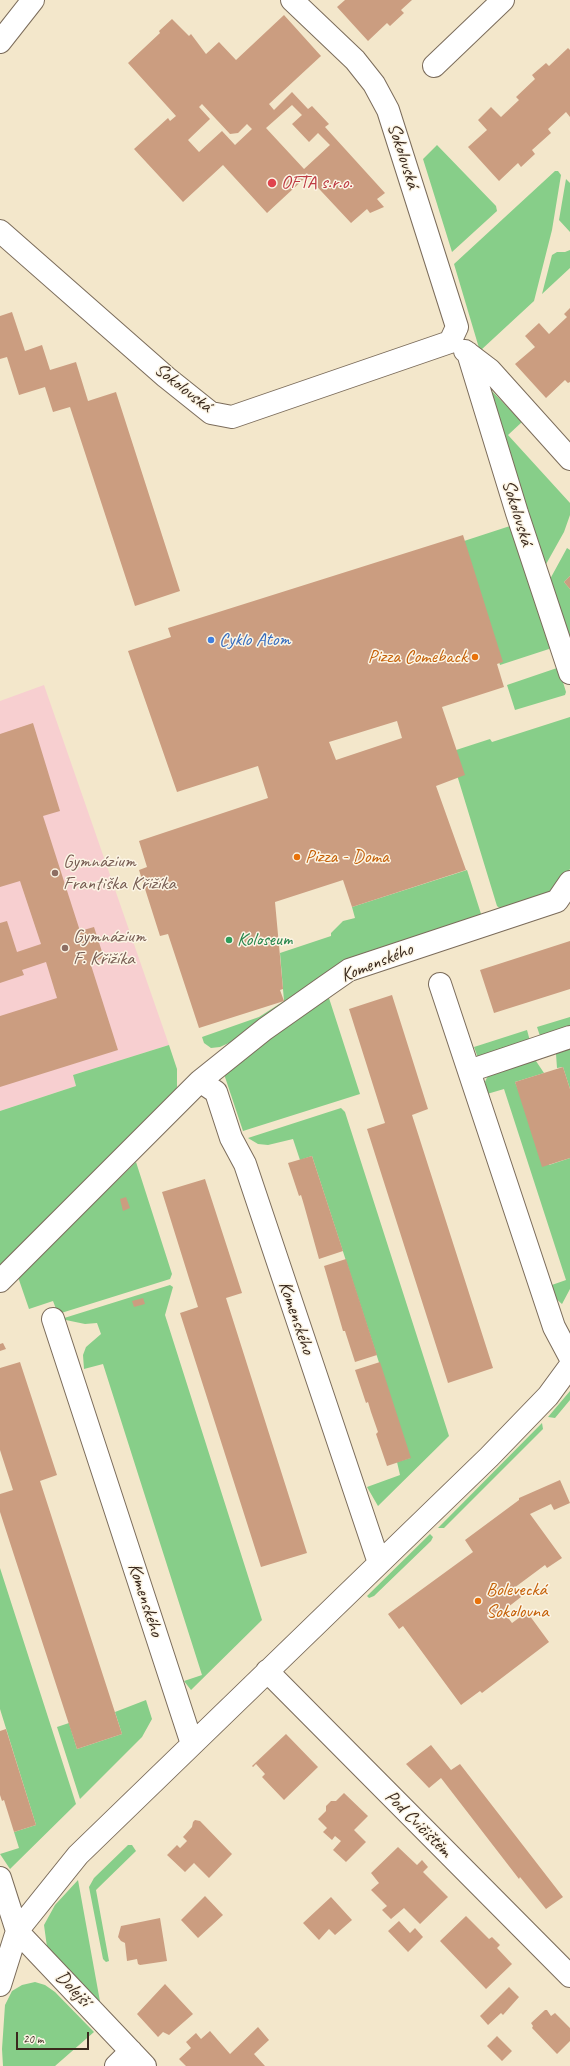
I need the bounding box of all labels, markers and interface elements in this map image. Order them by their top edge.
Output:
street label: Sokolovská [382,120,424,192]
place label: OFTA s.r.o. [281,172,352,194]
marker: OFTA s.r.o. [266,177,278,189]
street label: Sokolovská [149,358,217,418]
street label: Sokolovská [496,477,538,549]
place label: Cyklo Atom [219,629,290,651]
marker: Cyklo Atom [206,635,216,645]
place label: Pizza Comeback [368,646,467,668]
marker: Pizza Comeback [470,652,480,662]
place label: Pizza - Doma [305,846,389,868]
place label: Gymnázium Františka Křižíka [63,851,176,895]
marker: Pizza - Doma [292,852,302,862]
marker: Gymnázium Františka Křižíka [50,868,60,878]
place label: Gymnázium F. Křižíka [73,926,146,970]
place label: Koloseum [237,929,292,951]
marker: Koloseum [224,935,234,945]
street label: Komenského [338,938,416,988]
marker: Gymnázium F. Křižíka [60,943,70,953]
street label: Komenského [273,1279,319,1357]
street label: Komenského [122,1560,168,1640]
place label: Bolevecká Sokolovna [486,1579,548,1623]
marker: Bolevecká Sokolovna [473,1596,483,1606]
street label: Pod Cvičištěm [380,1786,456,1862]
street label: Dolejší [51,1966,95,2012]
scale bar [18,2024,91,2050]
text: 20 m [23,2031,43,2047]

